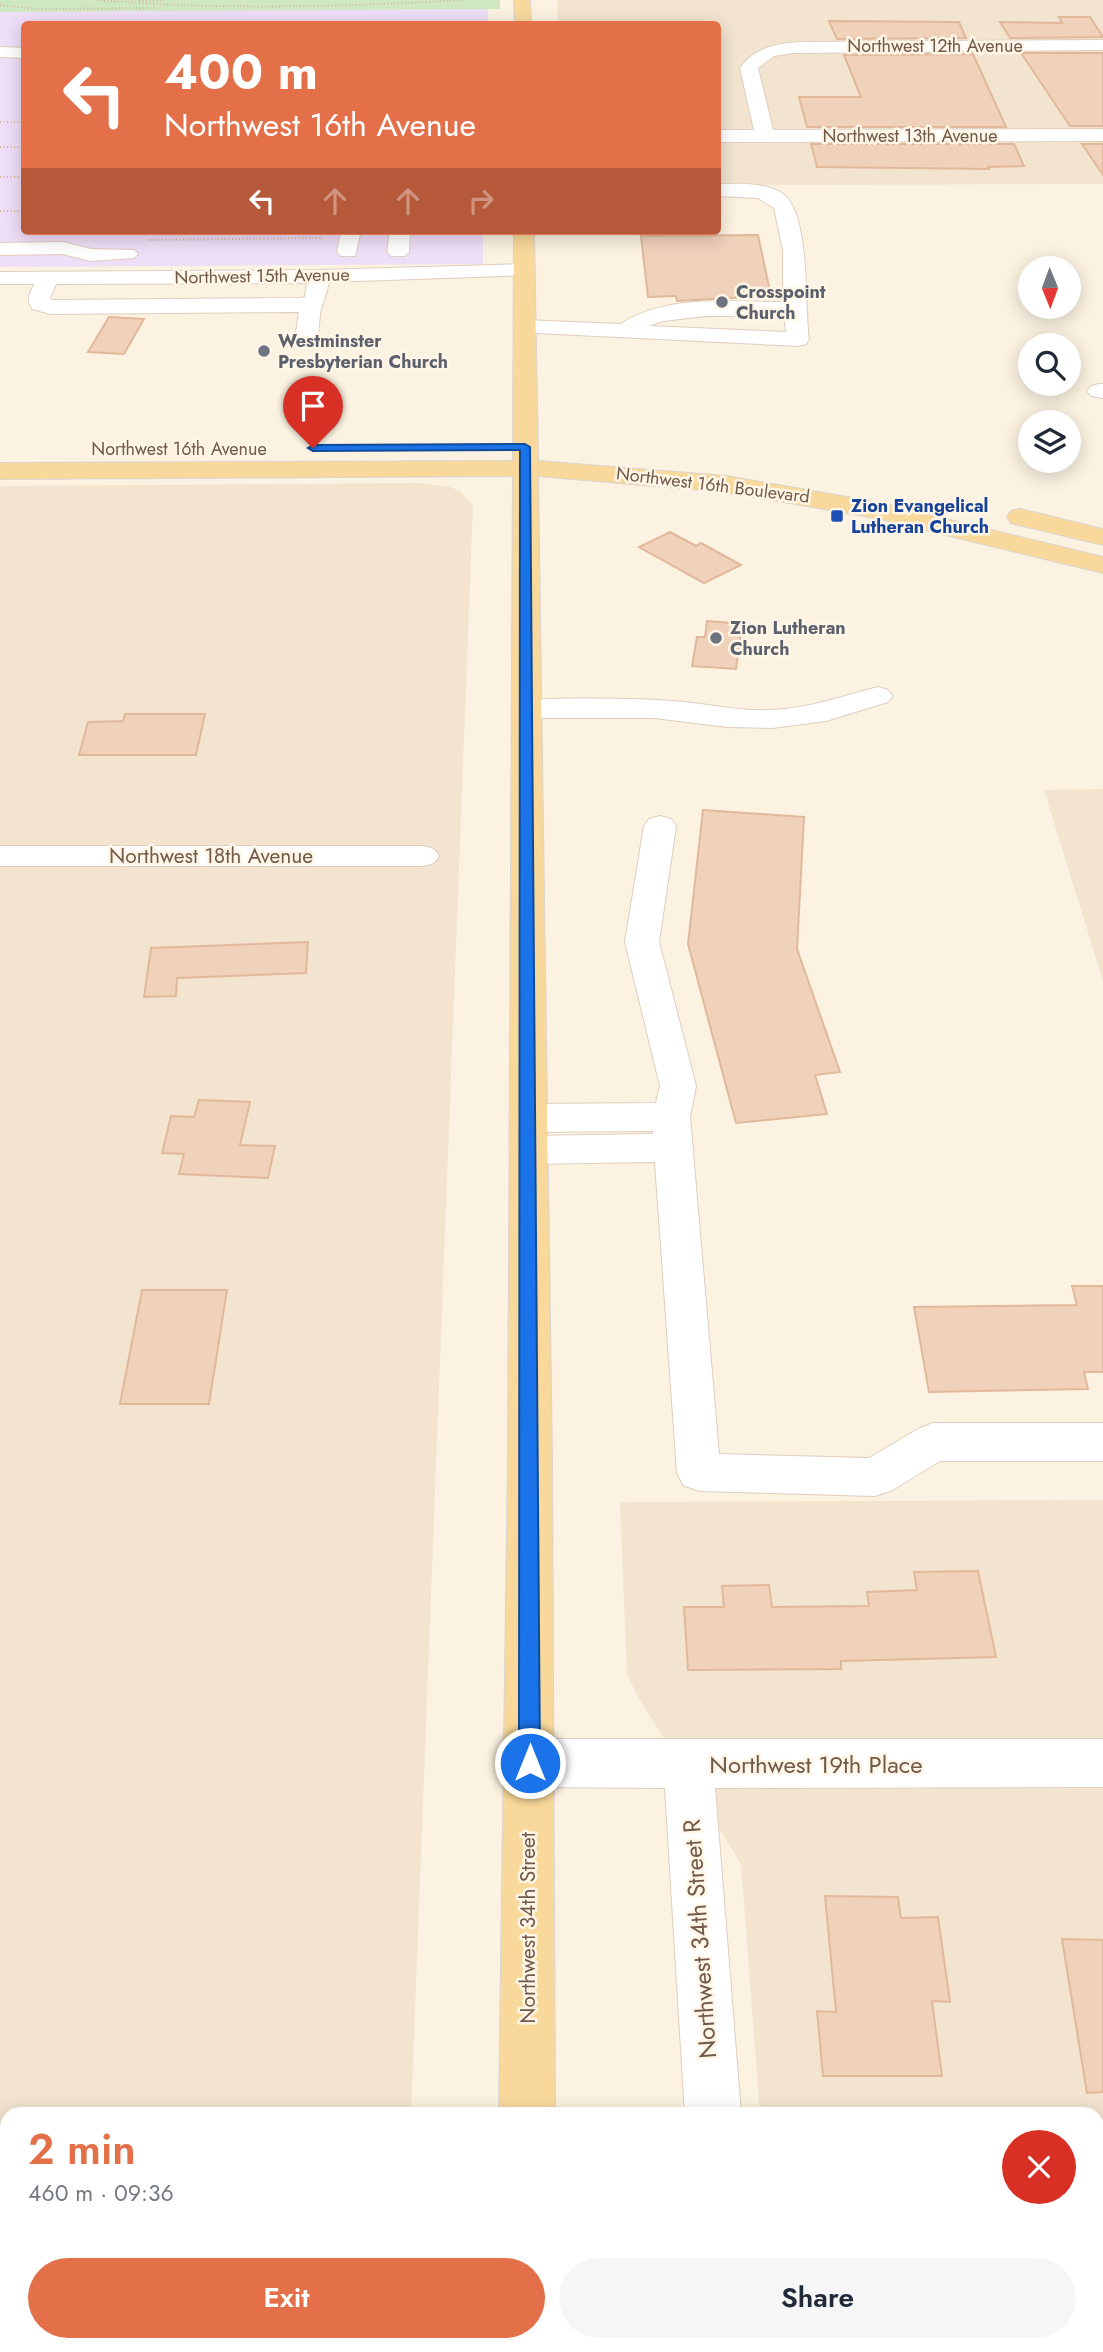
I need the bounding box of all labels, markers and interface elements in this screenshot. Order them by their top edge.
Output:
street label: Northwest 12th Avenue [847,33,1023,59]
text: 400 m [164,37,318,107]
icon: left [49,49,140,140]
text: Northwest 16th Avenue [164,102,476,148]
street label: Northwest 13th Avenue [822,123,998,149]
icon: left [243,182,281,220]
icon: ahead [316,182,354,220]
icon: ahead [389,182,427,220]
icon: right [462,182,500,220]
north arrow [1018,256,1082,318]
map controls [1018,256,1081,473]
street label: Northwest 15th Avenue [174,261,350,291]
place label: Crosspoint Church [736,279,826,326]
marker: Crosspoint Church [714,294,730,310]
place label: Westminster Presbyterian Church [278,328,448,375]
button: search [1018,333,1081,396]
marker: Westminster Presbyterian Church [256,343,272,359]
pin [283,376,343,448]
icon: arrive [294,387,332,425]
button: layers [1018,410,1081,473]
street label: Northwest 16th Avenue [91,436,267,462]
street label: Northwest 16th Boulevard [615,460,811,510]
place label: Zion Evangelical Lutheran Church [851,493,989,540]
marker: Zion Evangelical Lutheran Church [829,508,845,524]
place label: Zion Lutheran Church [730,615,846,662]
marker: Zion Lutheran Church [708,630,724,646]
street label: Northwest 18th Avenue [109,841,313,871]
position arrow [493,1726,567,1800]
street label: Northwest 19th Place [709,1747,923,1782]
street label: Northwest 34th Street R [674,1818,725,2060]
street label: Northwest 34th Street [513,1832,543,2024]
text: 2 min [28,2119,136,2180]
button: close [1002,2130,1076,2204]
text: 460 m · 09:36 [28,2176,174,2210]
button: Exit [28,2258,545,2338]
button: Share [559,2258,1076,2338]

